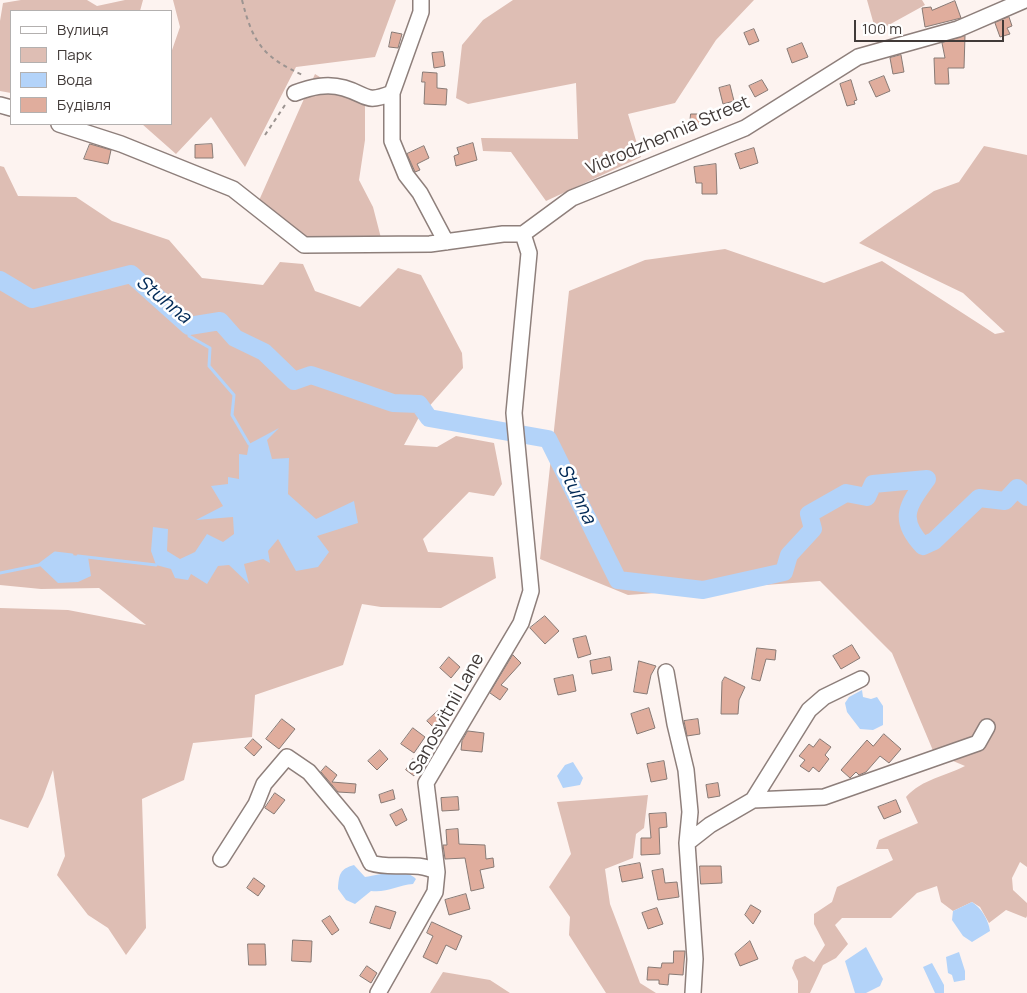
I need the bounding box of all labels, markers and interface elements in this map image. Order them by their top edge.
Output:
legend [10,10,172,125]
scale bar [857,10,1007,42]
text: 100 m [862,18,902,39]
text: Вулиця [57,19,109,40]
text: Парк [57,44,92,65]
text: Вода [57,69,92,90]
street label: Vidrodzhennia Street [583,92,753,180]
text: Будівля [57,94,111,115]
water label: Stuhna [131,271,195,329]
water label: Stuhna [552,460,600,528]
street label: Sanosvitnii Lane [405,650,489,778]

